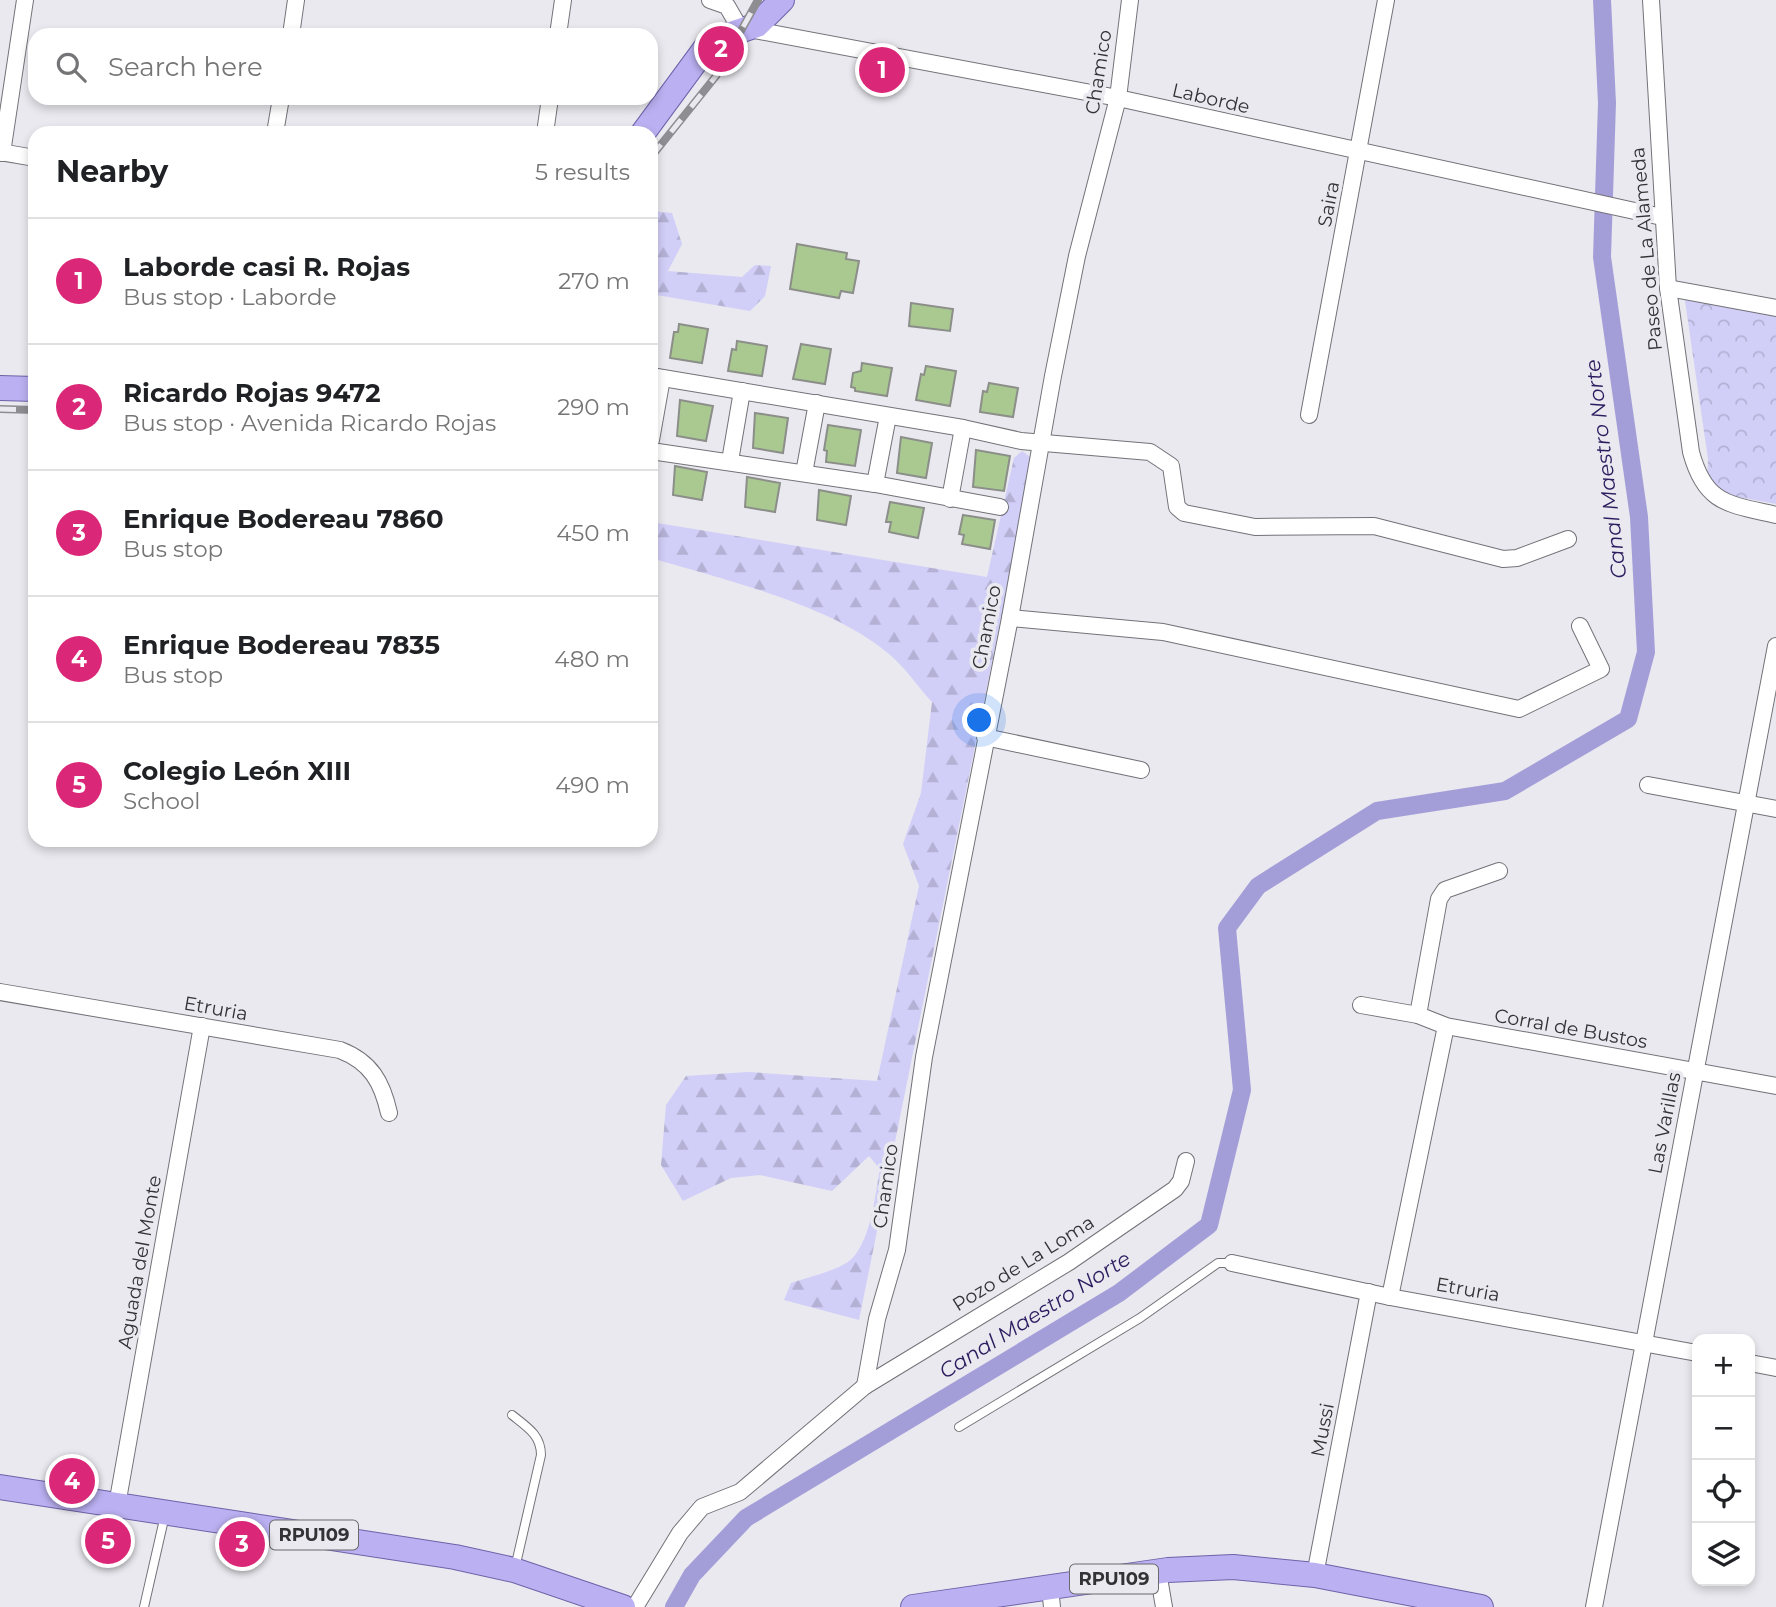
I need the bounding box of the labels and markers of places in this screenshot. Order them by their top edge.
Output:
pin: 2 [698,23,744,75]
pin: 1 [859,44,905,96]
pin: 4 [49,1455,95,1507]
pin: 5 [85,1515,131,1567]
pin: 3 [219,1518,265,1570]

